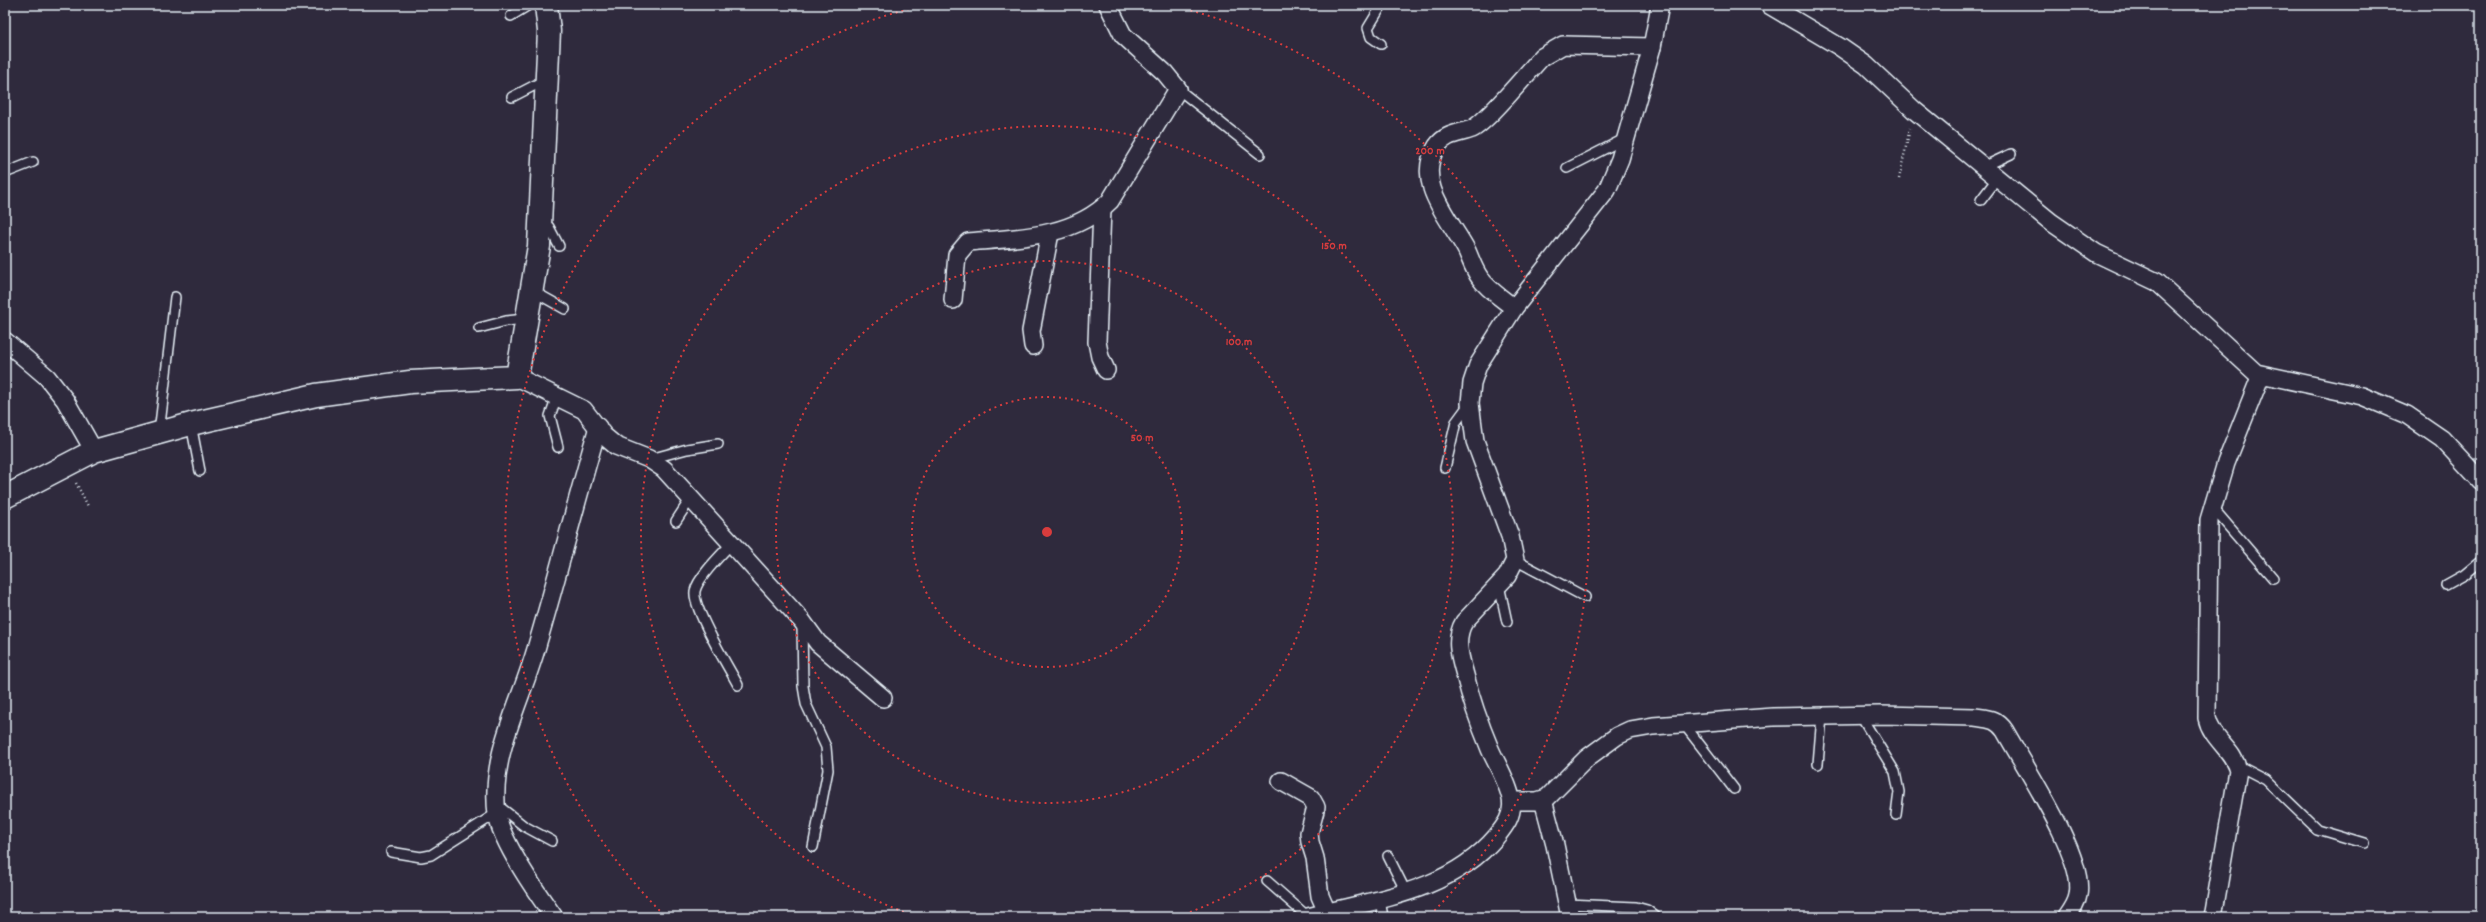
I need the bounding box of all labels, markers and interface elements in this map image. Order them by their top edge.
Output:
text: 200 m [1415,143,1445,160]
text: 150 m [1321,238,1347,255]
text: 100 m [1226,334,1252,351]
text: 50 m [1130,430,1154,447]
centre of rings [1040,525,1054,539]

